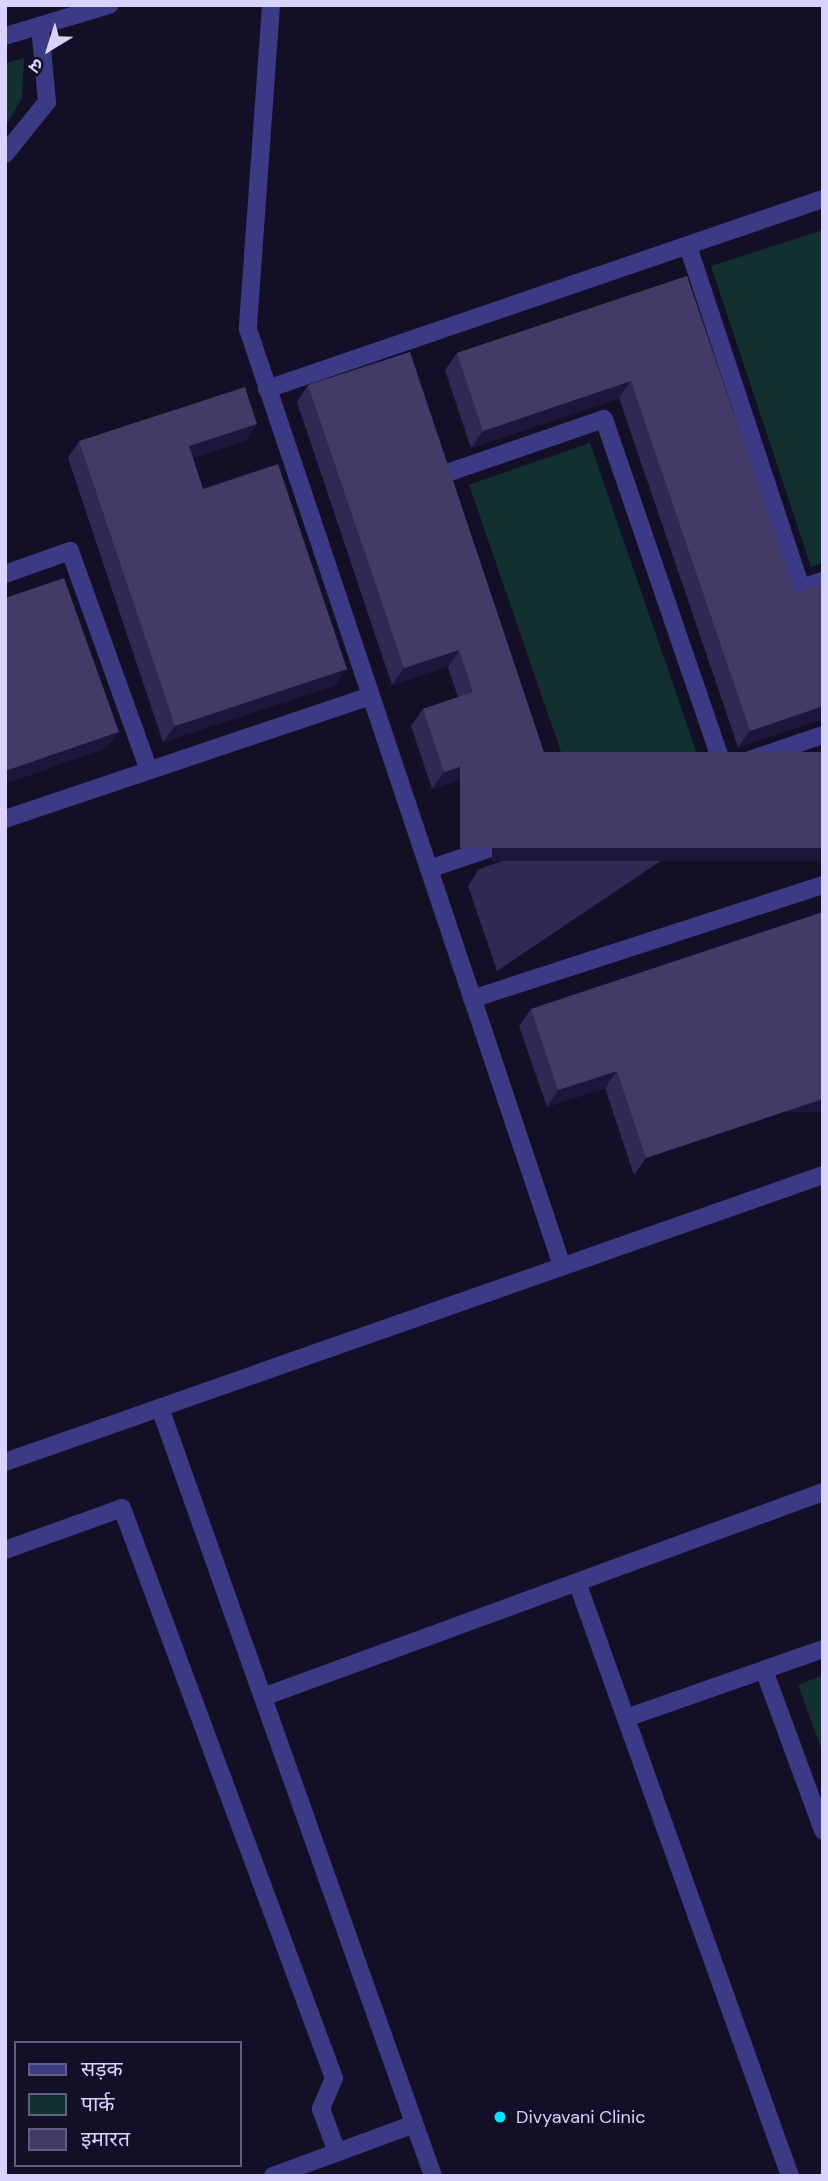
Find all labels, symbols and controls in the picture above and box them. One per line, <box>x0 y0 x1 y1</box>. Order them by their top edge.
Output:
north arrow <box>14 14 84 84</box>
text: उ <box>24 53 48 79</box>
legend <box>14 2041 242 2167</box>
text: सड़क <box>81 2055 123 2083</box>
text: पार्क <box>81 2090 115 2118</box>
place label: Divyavani Clinic <box>516 2106 646 2128</box>
marker: Divyavani Clinic <box>490 2107 510 2127</box>
text: इमारत <box>81 2125 130 2153</box>

